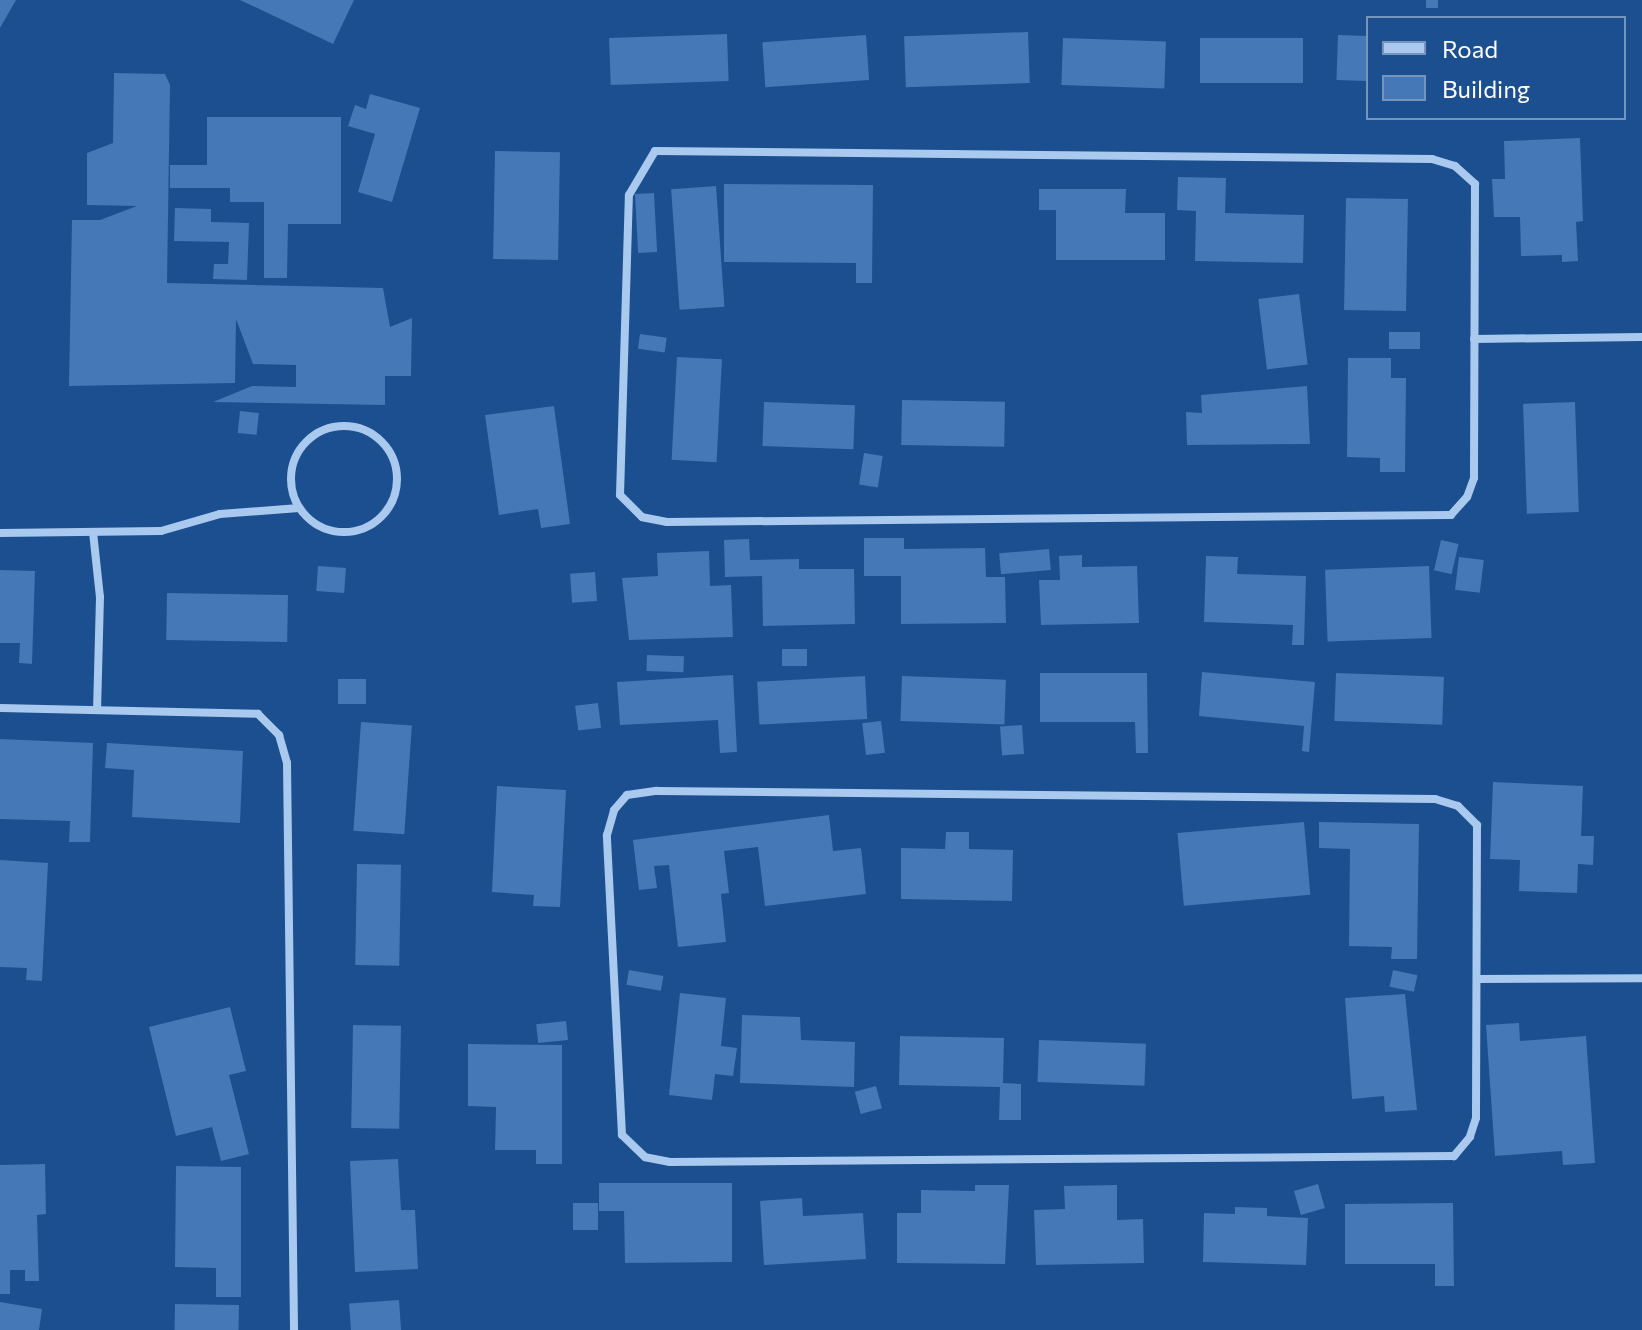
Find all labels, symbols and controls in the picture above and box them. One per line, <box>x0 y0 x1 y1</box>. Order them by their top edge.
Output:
legend <box>1366 16 1626 120</box>
text: Road <box>1442 34 1498 63</box>
text: Building <box>1442 74 1530 103</box>

